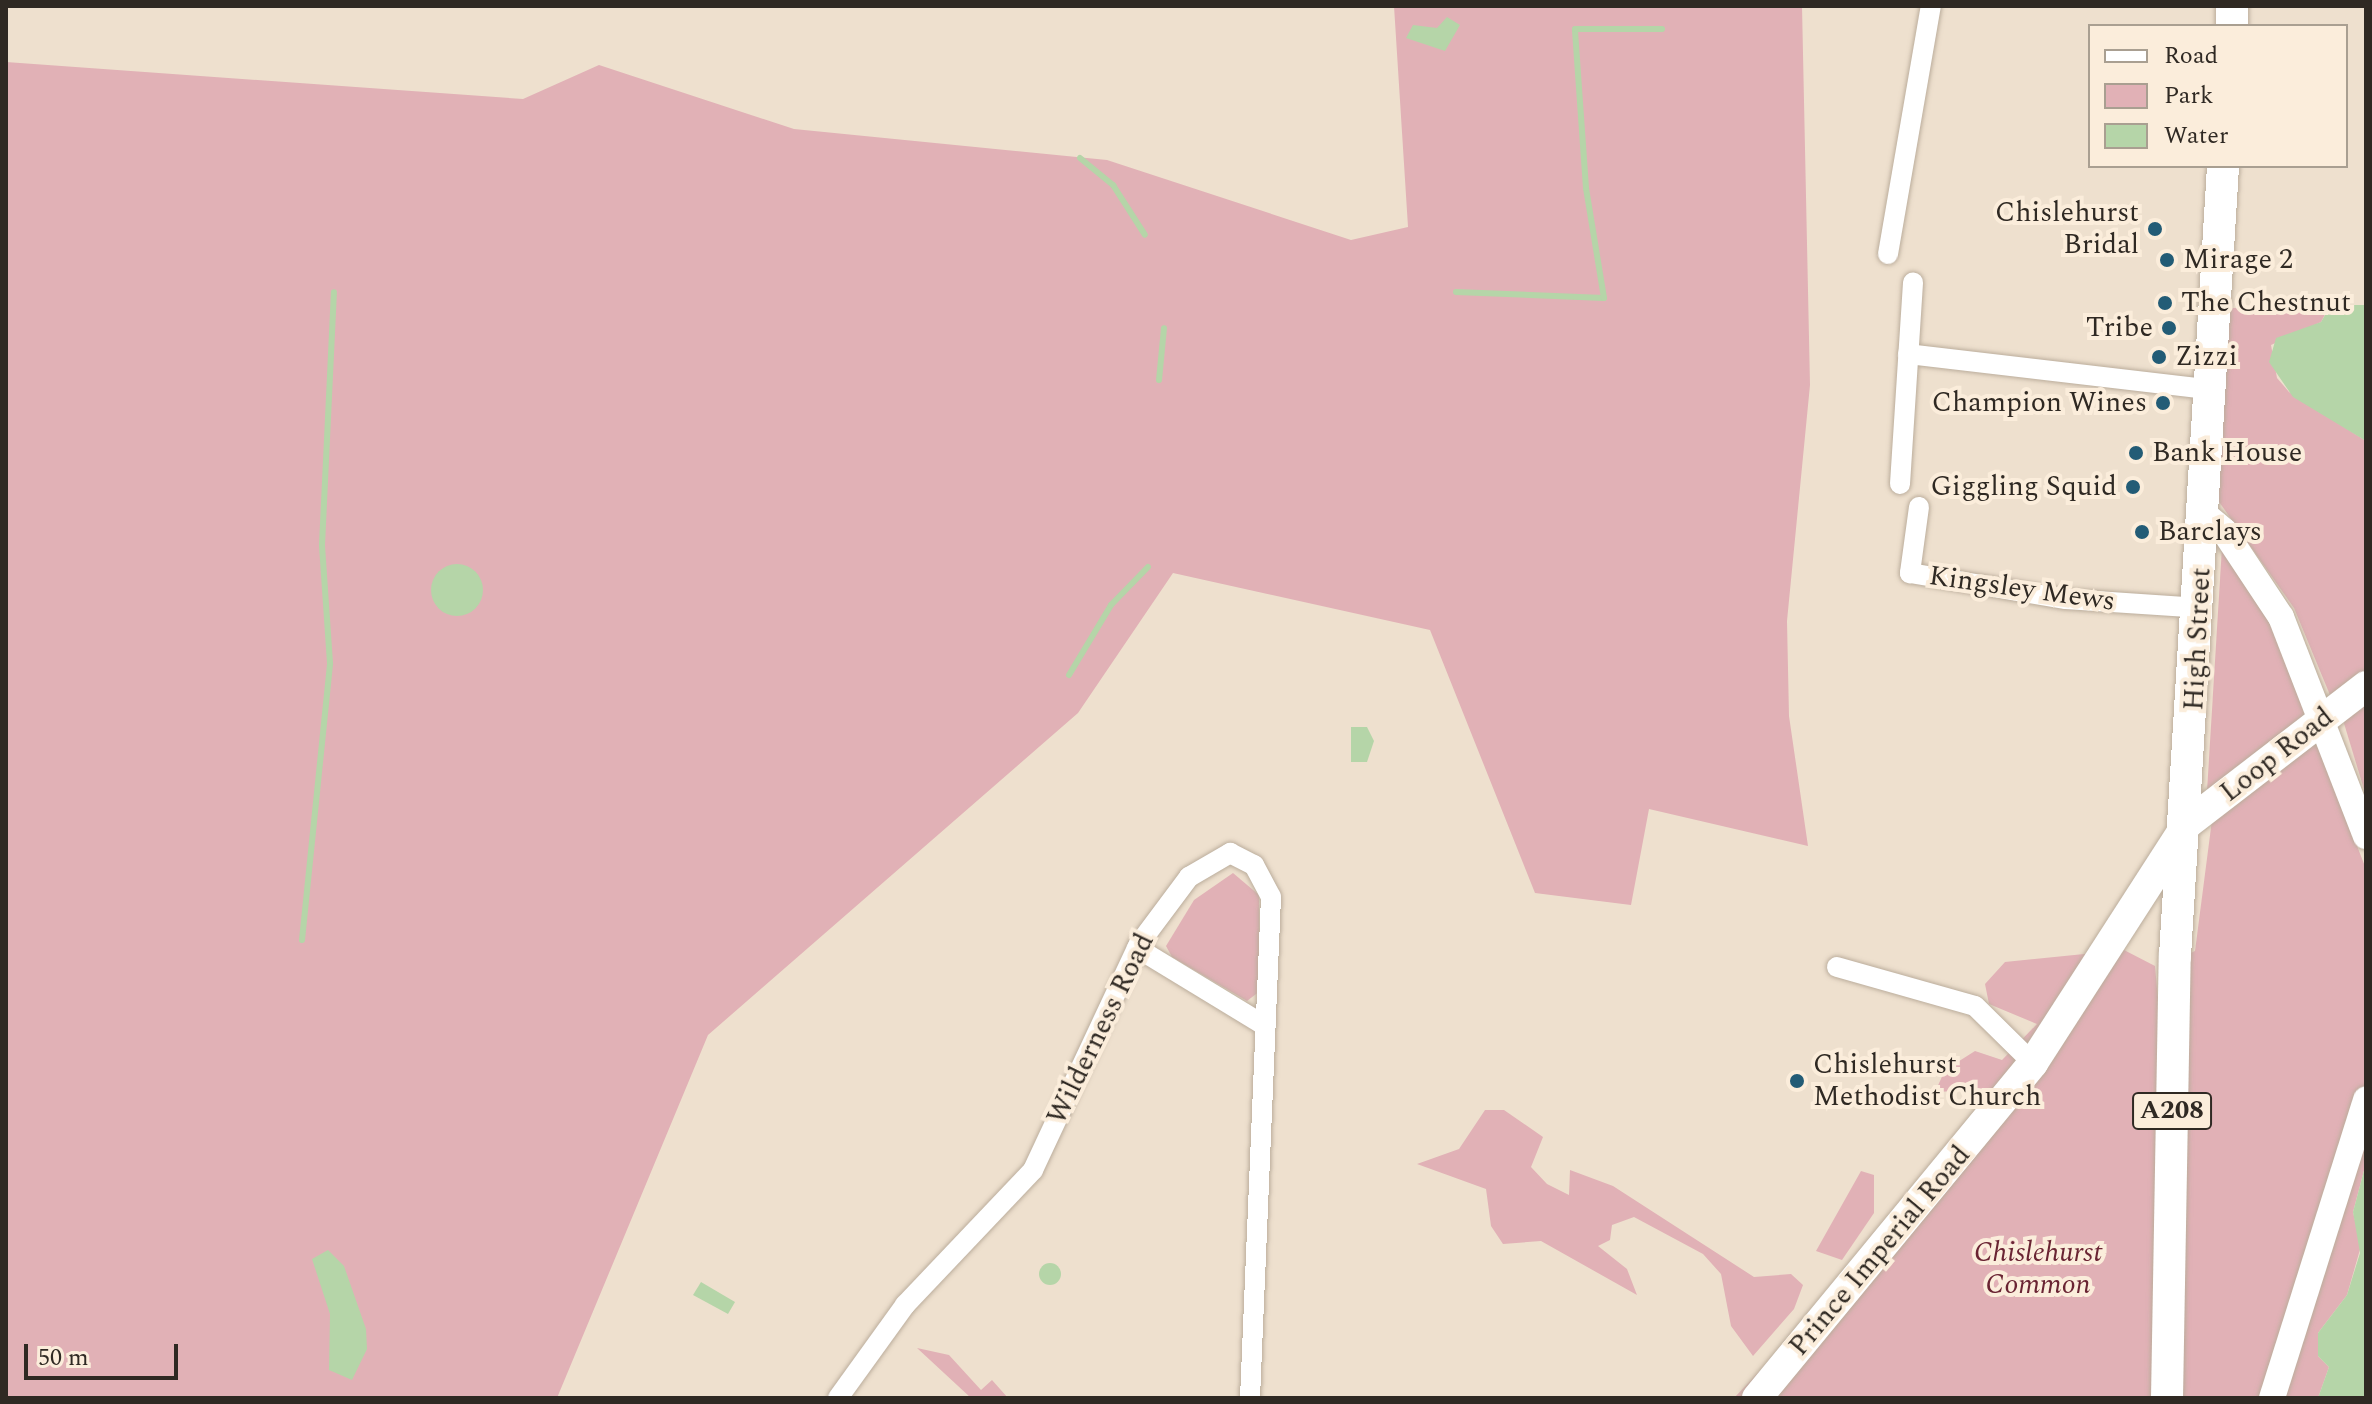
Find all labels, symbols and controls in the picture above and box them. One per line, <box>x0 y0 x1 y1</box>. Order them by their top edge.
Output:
legend <box>2088 24 2348 168</box>
text: Road <box>2164 38 2218 74</box>
text: Park <box>2164 78 2214 114</box>
text: Water <box>2164 118 2228 154</box>
place label: Chislehurst Bridal <box>1995 196 2139 262</box>
marker: Chislehurst Bridal <box>2146 220 2164 238</box>
place label: Mirage 2 <box>2183 243 2293 277</box>
marker: Mirage 2 <box>2158 251 2176 269</box>
place label: The Chestnut <box>2181 286 2351 320</box>
marker: The Chestnut <box>2156 294 2174 312</box>
place label: Tribe <box>2086 311 2153 345</box>
marker: Tribe <box>2160 319 2178 337</box>
place label: Zizzi <box>2175 340 2238 374</box>
marker: Zizzi <box>2150 348 2168 366</box>
place label: Champion Wines <box>1932 386 2147 420</box>
marker: Champion Wines <box>2154 394 2172 412</box>
place label: Bank House <box>2152 436 2302 470</box>
marker: Bank House <box>2127 444 2145 462</box>
place label: Giggling Squid <box>1930 470 2117 504</box>
marker: Giggling Squid <box>2124 478 2142 496</box>
place label: Barclays <box>2158 515 2262 549</box>
marker: Barclays <box>2133 523 2151 541</box>
street label: Kingsley Mews <box>1927 559 2117 619</box>
street label: High Street <box>2177 567 2219 711</box>
street label: Loop Road <box>2214 700 2340 810</box>
street label: Wilderness Road <box>1040 928 1162 1130</box>
place label: Chislehurst Methodist Church <box>1813 1048 2041 1114</box>
marker: Chislehurst Methodist Church <box>1788 1072 1806 1090</box>
road number: A208 <box>2132 1089 2212 1133</box>
street label: Prince Imperial Road <box>1782 1139 1978 1363</box>
park label: Chislehurst Common <box>1974 1236 2102 1302</box>
scale bar <box>28 1328 182 1378</box>
text: 50 m <box>38 1340 89 1376</box>

